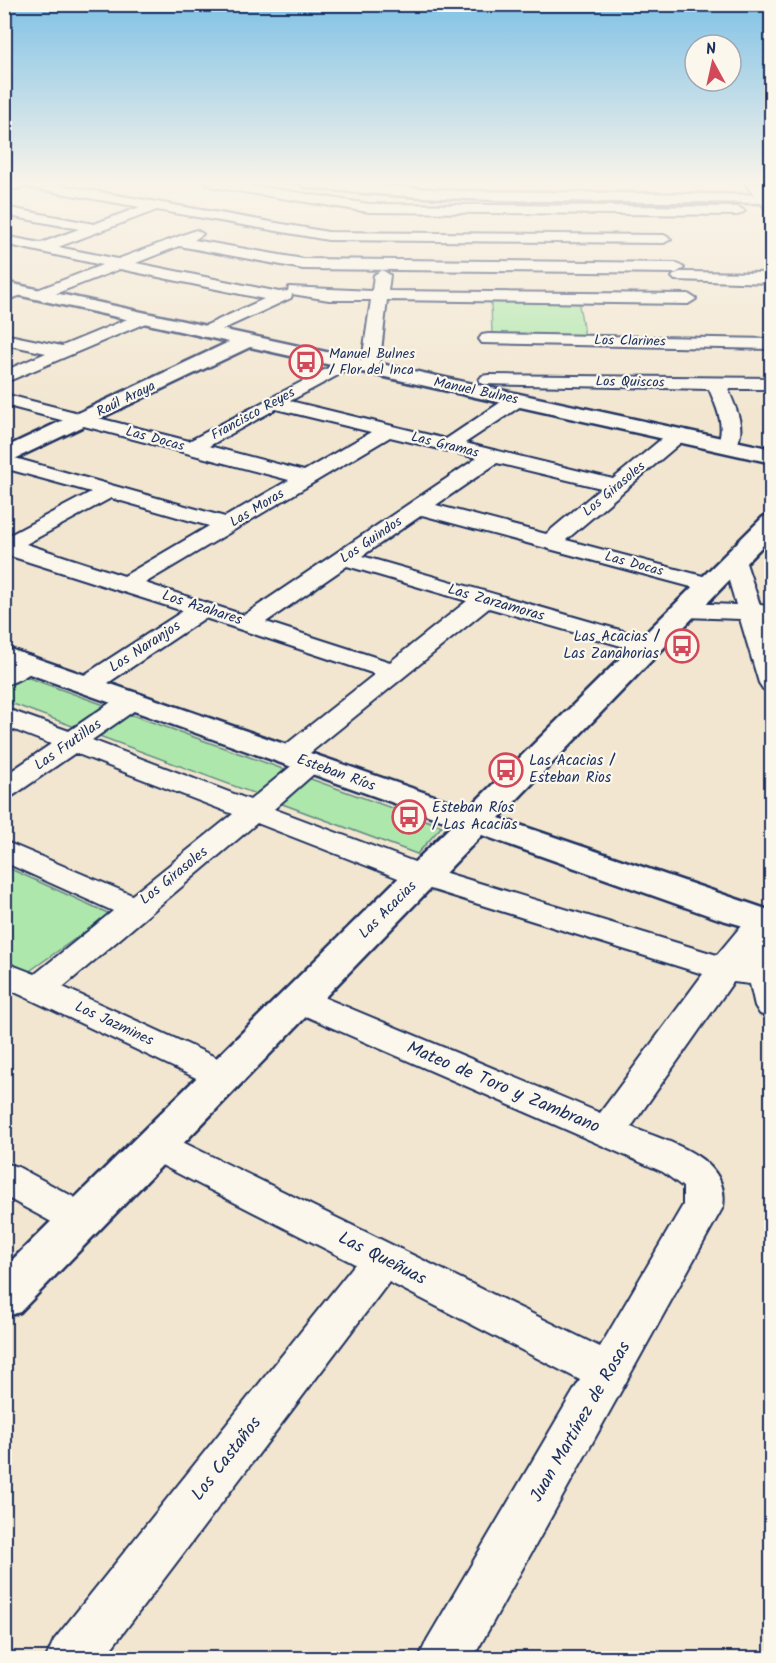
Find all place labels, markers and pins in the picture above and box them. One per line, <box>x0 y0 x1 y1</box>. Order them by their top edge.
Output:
place label: Manuel Bulnes / Flor del Inca <box>329 343 415 381</box>
bus stop icon: Manuel Bulnes / Flor del Inca <box>288 344 324 380</box>
place label: Las Acacias / Las Zanahorias <box>563 625 661 666</box>
bus stop icon: Las Acacias / Las Zanahorias <box>664 628 700 664</box>
place label: Las Acacias / Esteban Rios <box>529 749 616 790</box>
bus stop icon: Las Acacias / Esteban Rios <box>488 752 524 788</box>
place label: Esteban Ríos / Las Acacias <box>432 796 518 837</box>
bus stop icon: Esteban Ríos / Las Acacias <box>391 799 427 835</box>

